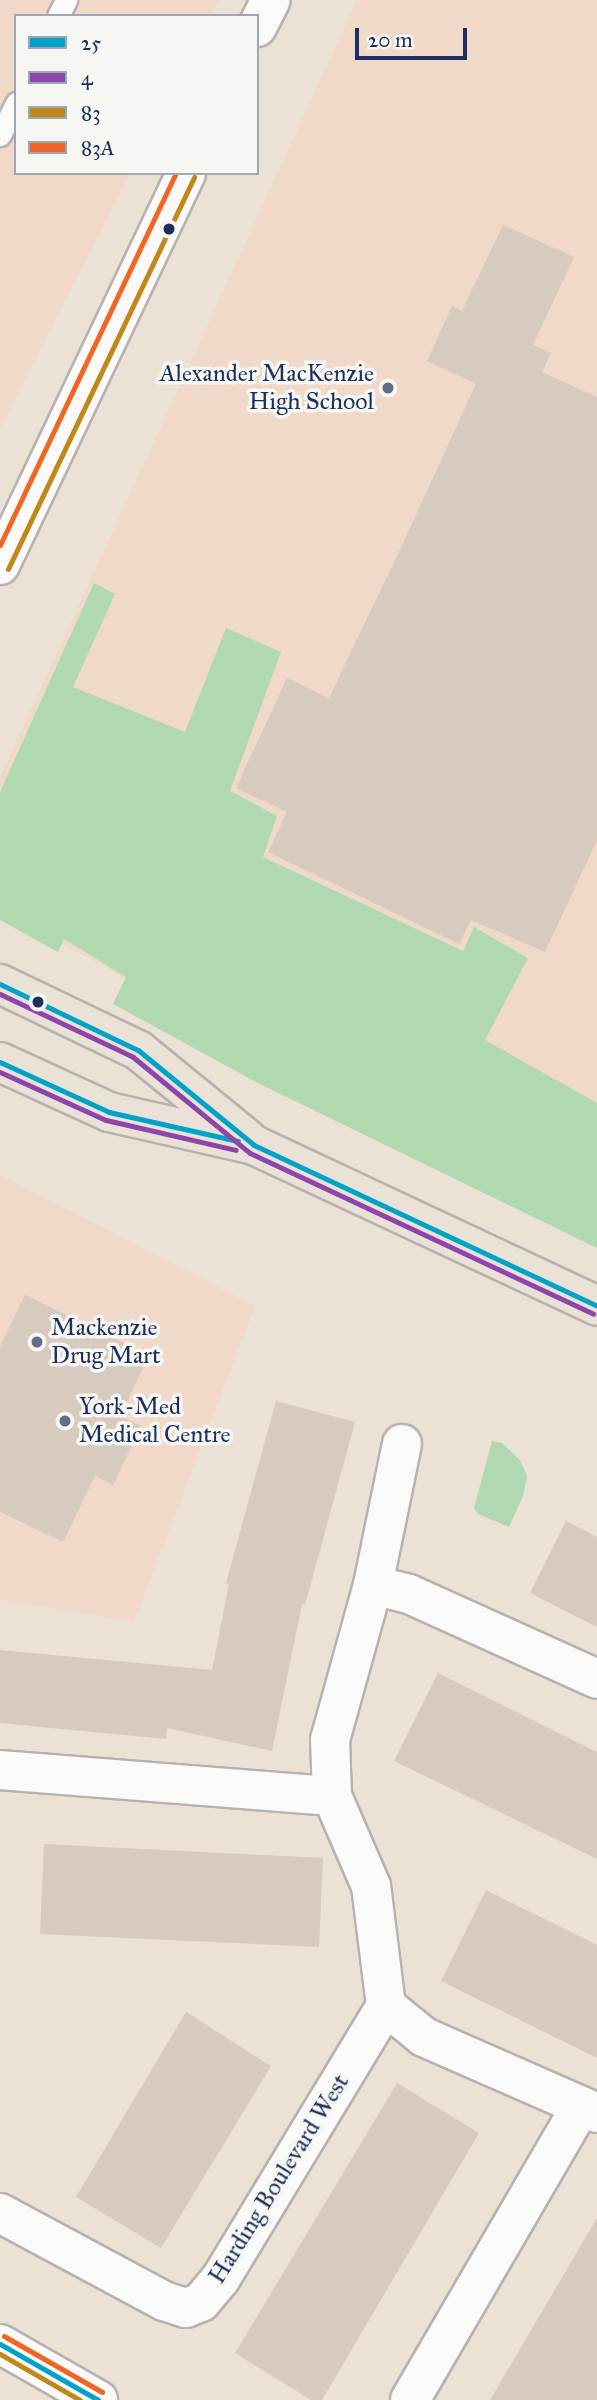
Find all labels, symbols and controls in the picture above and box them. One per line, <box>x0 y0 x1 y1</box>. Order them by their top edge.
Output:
legend <box>14 14 259 175</box>
scale bar <box>359 14 471 58</box>
text: 20 m <box>368 27 413 53</box>
text: 25 <box>81 30 101 56</box>
text: 4 <box>81 65 93 91</box>
text: 83 <box>81 100 101 126</box>
text: 83A <box>81 135 115 161</box>
unlabelled marker <box>162 222 176 236</box>
place label: Alexander MacKenzie High School <box>159 360 374 416</box>
marker: Alexander MacKenzie High School <box>380 380 396 396</box>
unlabelled marker <box>31 995 45 1009</box>
place label: Mackenzie Drug Mart <box>51 1314 161 1370</box>
marker: Mackenzie Drug Mart <box>29 1334 45 1350</box>
place label: York-Med Medical Centre <box>79 1393 231 1449</box>
marker: York-Med Medical Centre <box>57 1413 73 1429</box>
street label: Harding Boulevard West <box>203 2069 355 2289</box>

